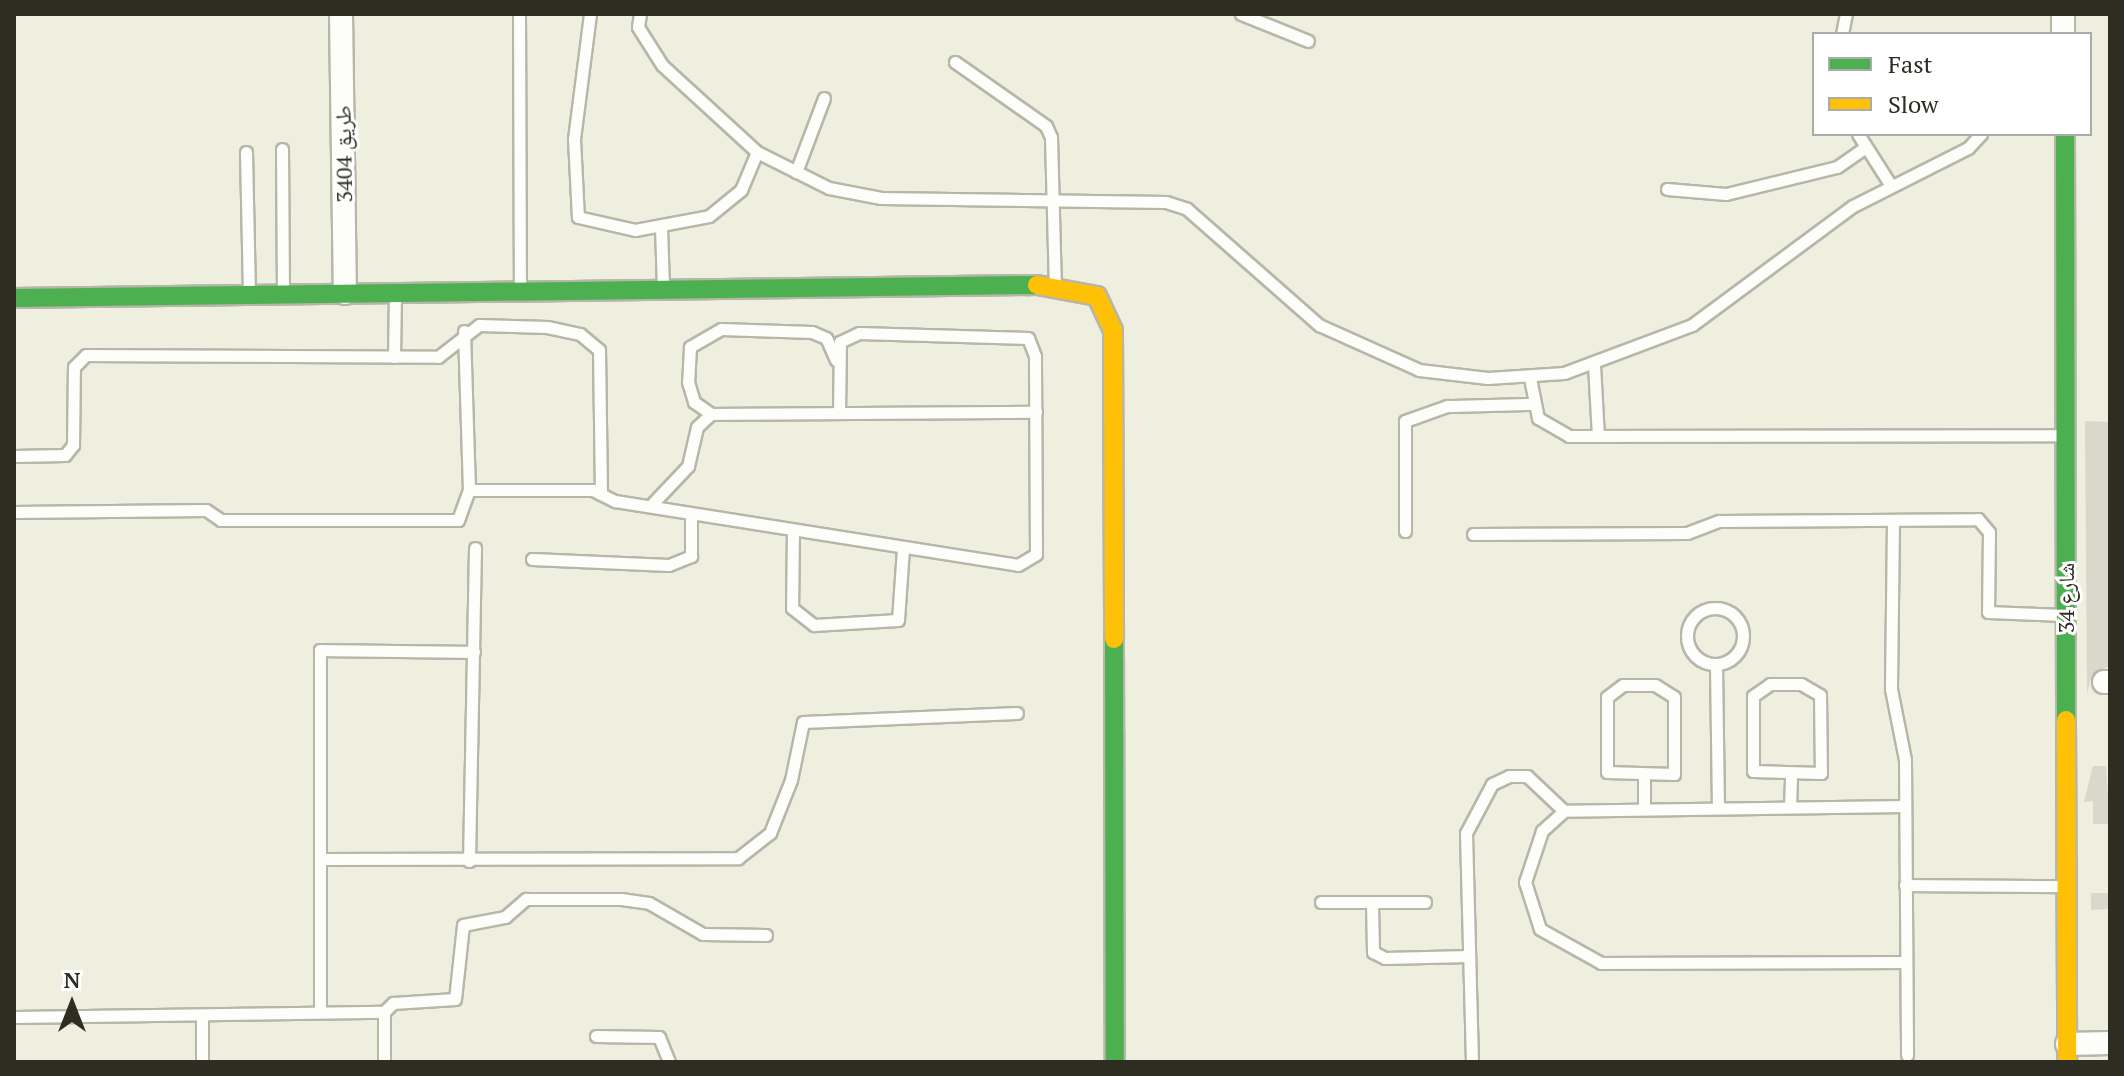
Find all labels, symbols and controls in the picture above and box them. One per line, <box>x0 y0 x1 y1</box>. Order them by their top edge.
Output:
legend <box>1812 32 2092 136</box>
text: Fast <box>1888 48 1932 80</box>
text: Slow <box>1888 88 1939 120</box>
street label: طريق 3404 <box>329 105 357 203</box>
street label: شارع 34 <box>2053 563 2079 633</box>
north arrow <box>32 964 112 1044</box>
text: N <box>64 965 80 994</box>

